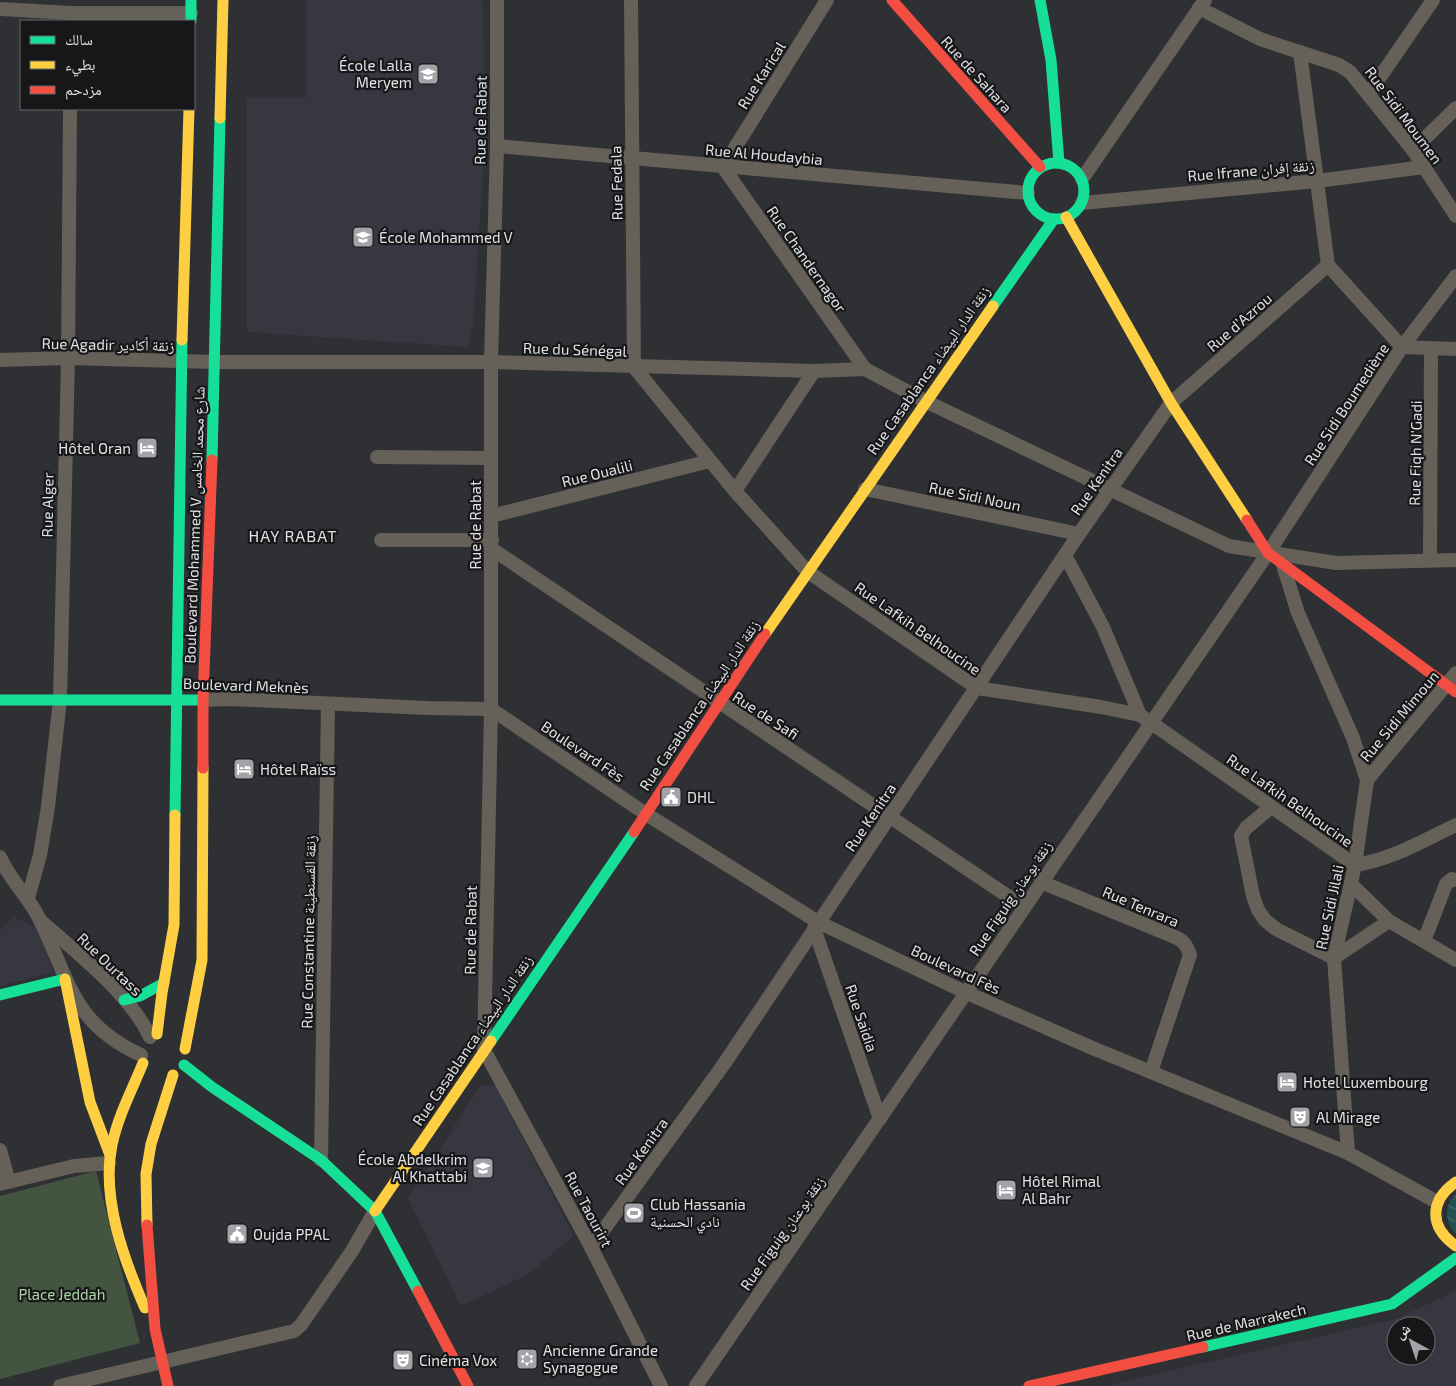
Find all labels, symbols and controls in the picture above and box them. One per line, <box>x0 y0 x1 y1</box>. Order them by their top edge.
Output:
legend <box>20 20 195 110</box>
text: سالك <box>65 30 93 48</box>
street label: Rue de Sahara <box>938 32 1016 116</box>
street label: Rue Karical <box>733 38 789 112</box>
text: بطيء <box>65 55 95 77</box>
place label: École Lalla Meryem <box>339 56 412 91</box>
school or university icon: École Lalla Meryem <box>416 62 440 86</box>
street label: Rue Sidi Moumen <box>1362 63 1446 167</box>
street label: Rue de Rabat <box>470 75 490 165</box>
text: مزدحم <box>65 80 102 100</box>
street label: Rue Al Houdaybia <box>704 140 824 168</box>
street label: Rue Fedala <box>606 146 626 220</box>
street label: Rue Ifrane زنقة إفران <box>1187 155 1316 187</box>
street label: Rue Chandernagor <box>764 202 850 316</box>
school or university icon: École Mohammed V <box>351 225 375 249</box>
place label: École Mohammed V <box>379 228 513 246</box>
street label: Rue Casablanca زنقة الدار البيضاء <box>863 282 994 458</box>
street label: Rue d’Azrou <box>1203 289 1275 355</box>
street label: Rue Agadir زنقة أكادير <box>41 334 175 355</box>
street label: Rue du Sénégal <box>523 338 628 360</box>
street label: Rue Sidi Boumediène <box>1300 340 1392 468</box>
street label: Boulevard Mohammed V شارع محمد الخامس <box>180 386 210 664</box>
street label: Rue Fiqh N'Gadi <box>1405 400 1425 506</box>
hotel icon: Hôtel Oran <box>135 436 159 460</box>
place label: Hôtel Oran <box>58 439 131 457</box>
street label: Rue Kenitra <box>1066 444 1126 518</box>
street label: Rue Oualili <box>560 456 634 490</box>
street label: Rue Alger <box>37 472 57 538</box>
street label: Rue Sidi Noun <box>927 477 1023 515</box>
street label: Rue de Rabat <box>466 480 484 570</box>
district label: HAY RABAT <box>248 526 338 545</box>
street label: Rue Lafkih Belhoucine <box>852 578 984 678</box>
street label: Rue Casablanca زنقة الدار البيضاء <box>635 616 764 794</box>
street label: Rue Sidi Mimoun <box>1356 667 1442 765</box>
street label: Boulevard Meknès <box>183 674 309 696</box>
street label: Rue de Safi <box>730 687 802 743</box>
street label: Boulevard Fès <box>538 717 628 785</box>
street label: Rue Lafkih Belhoucine <box>1224 750 1356 850</box>
hotel icon: Hôtel Raïss <box>232 757 256 781</box>
place label: Hôtel Raïss <box>260 760 336 778</box>
street label: Rue Kenitra <box>841 779 899 855</box>
public building icon: DHL <box>659 785 683 809</box>
place label: DHL <box>687 788 715 806</box>
street label: Rue Constantine زنقة القسنطينة <box>297 835 320 1029</box>
street label: Rue Figuig زنقة بوعنان <box>965 837 1057 960</box>
street label: Rue Sidi Jilali <box>1311 863 1347 951</box>
street label: Rue Tenrara <box>1100 882 1182 930</box>
street label: Rue de Rabat <box>460 885 480 975</box>
street label: Rue Ourtass <box>74 929 146 999</box>
street label: Boulevard Fès <box>909 940 1003 998</box>
street label: Rue Casablanca زنقة الدار البيضاء <box>408 951 537 1129</box>
street label: Rue Saidia <box>842 982 882 1054</box>
hotel icon: Hotel Luxembourg <box>1275 1070 1299 1094</box>
place label: Hotel Luxembourg <box>1303 1073 1429 1091</box>
theatre icon: Al Mirage <box>1288 1105 1312 1129</box>
place label: Al Mirage <box>1316 1108 1380 1126</box>
street label: Rue Kenitra <box>611 1114 671 1188</box>
place label: École Abdelkrim Al Khattabi <box>358 1150 467 1185</box>
school or university icon: École Abdelkrim Al Khattabi <box>471 1156 495 1180</box>
street label: Rue Taourirt <box>562 1168 617 1250</box>
street label: Rue Figuig زنقة بوعنان <box>736 1172 830 1295</box>
place label: Hôtel Rimal Al Bahr <box>1022 1172 1101 1207</box>
hotel icon: Hôtel Rimal Al Bahr <box>994 1178 1018 1202</box>
place label: Club Hassania نادي الحسنية <box>650 1195 746 1234</box>
sports icon: Club Hassania نادي الحسنية <box>622 1201 646 1225</box>
public building icon: Oujda PPAL <box>225 1222 249 1246</box>
place label: Oujda PPAL <box>253 1225 330 1244</box>
park label: Place Jeddah <box>18 1285 106 1303</box>
street label: Rue de Marrakech <box>1184 1299 1308 1345</box>
north arrow <box>1386 1316 1436 1366</box>
text: ش <box>1391 1319 1414 1343</box>
place label: Ancienne Grande Synagogue <box>543 1341 658 1376</box>
synagogue icon: Ancienne Grande Synagogue <box>515 1347 539 1371</box>
theatre icon: Cinéma Vox <box>391 1348 415 1372</box>
place label: Cinéma Vox <box>419 1351 497 1369</box>

